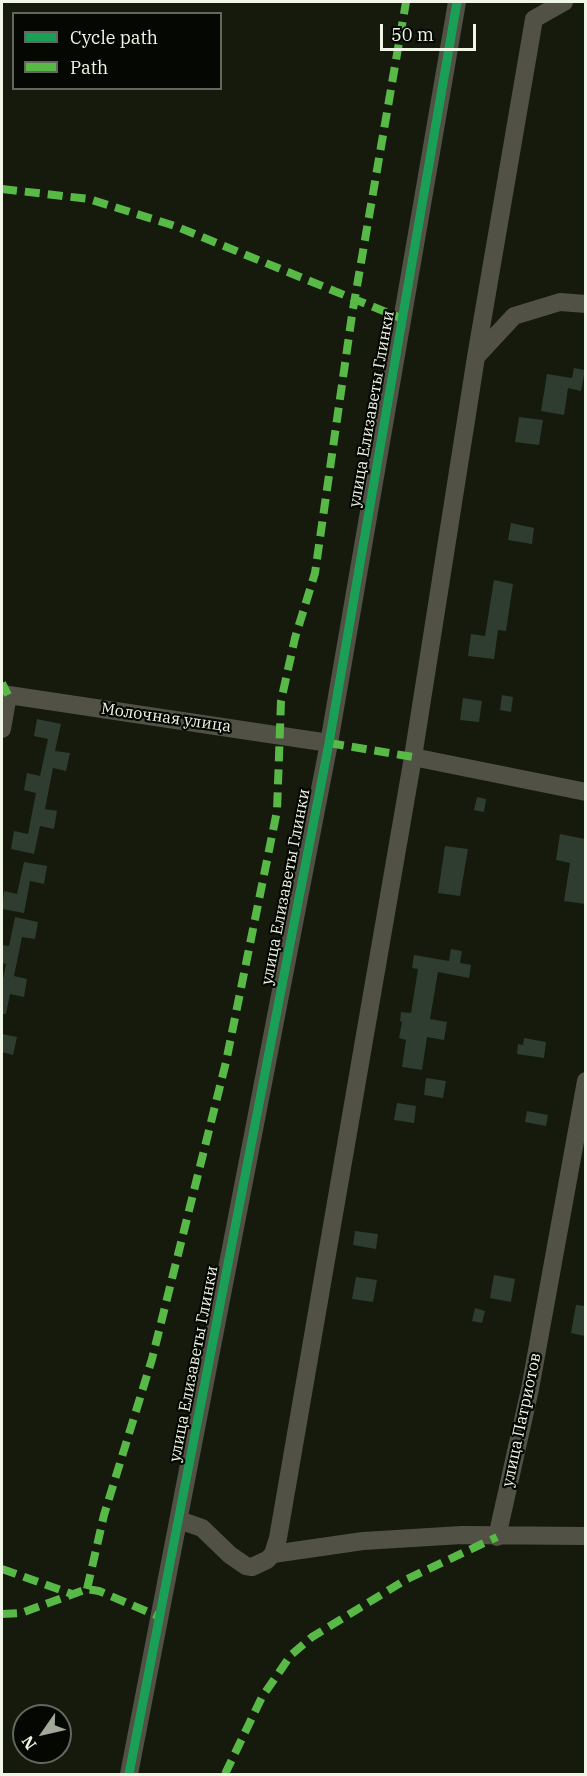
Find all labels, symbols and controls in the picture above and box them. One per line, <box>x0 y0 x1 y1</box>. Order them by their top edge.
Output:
legend <box>12 12 222 90</box>
scale bar <box>383 12 479 50</box>
text: 50 m <box>391 23 434 46</box>
text: Cycle path <box>70 26 158 49</box>
text: Path <box>70 56 108 79</box>
street label: улица Елизаветы Глинки <box>345 309 399 509</box>
street label: Молочная улица <box>100 699 232 737</box>
street label: улица Елизаветы Глинки <box>258 787 314 987</box>
street label: улица Елизаветы Глинки <box>166 1264 222 1464</box>
street label: улица Патриотов <box>498 1351 546 1489</box>
north arrow <box>12 1704 72 1764</box>
text: N <box>17 1732 41 1754</box>

